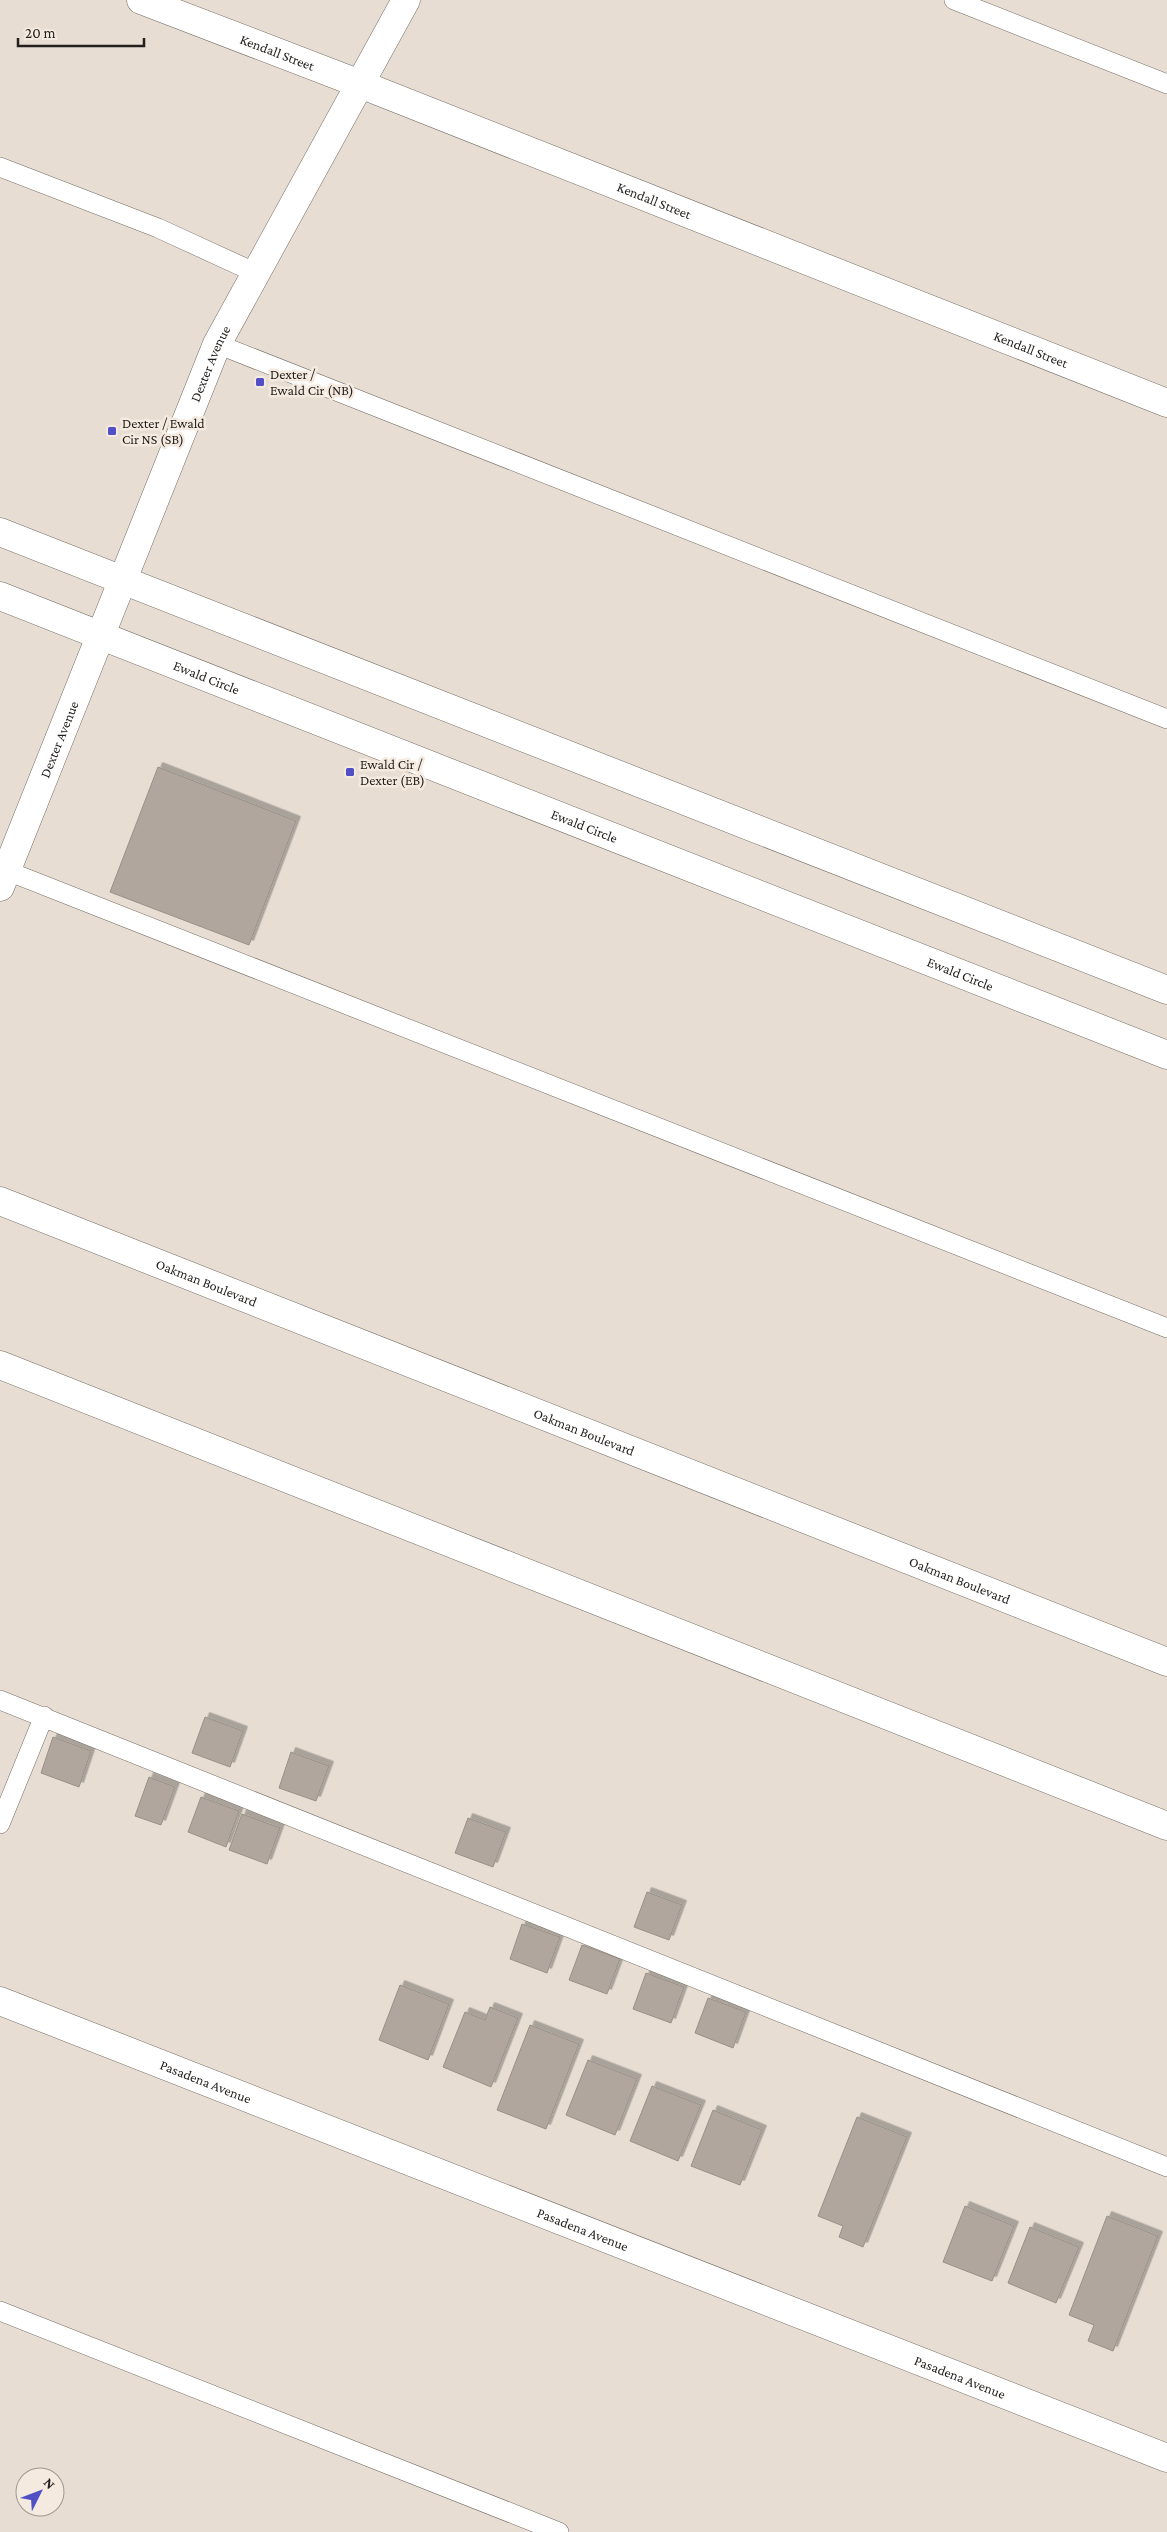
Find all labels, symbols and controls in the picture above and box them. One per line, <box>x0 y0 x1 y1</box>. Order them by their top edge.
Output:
scale bar <box>18 15 144 47</box>
text: 20 m <box>25 25 56 41</box>
street label: Kendall Street <box>238 31 317 74</box>
street label: Kendall Street <box>615 179 694 222</box>
street label: Dexter Avenue <box>187 323 234 404</box>
street label: Kendall Street <box>992 327 1071 371</box>
place label: Dexter / Ewald Cir (NB) <box>270 366 354 399</box>
marker: Dexter / Ewald Cir (NB) <box>254 376 266 388</box>
place label: Dexter / Ewald Cir NS (SB) <box>122 415 205 448</box>
marker: Dexter / Ewald Cir NS (SB) <box>106 425 118 437</box>
street label: Ewald Circle <box>171 657 242 697</box>
street label: Dexter Avenue <box>36 699 82 780</box>
place label: Ewald Cir / Dexter (EB) <box>360 756 425 789</box>
marker: Ewald Cir / Dexter (EB) <box>344 766 356 778</box>
street label: Ewald Circle <box>549 806 620 846</box>
street label: Ewald Circle <box>925 953 996 994</box>
street label: Oakman Boulevard <box>154 1255 260 1310</box>
street label: Oakman Boulevard <box>531 1405 637 1459</box>
street label: Oakman Boulevard <box>907 1553 1013 1608</box>
street label: Pasadena Avenue <box>158 2056 254 2107</box>
street label: Pasadena Avenue <box>535 2204 631 2254</box>
street label: Pasadena Avenue <box>912 2352 1008 2402</box>
north arrow <box>15 2467 65 2517</box>
text: N <box>41 2474 59 2493</box>

